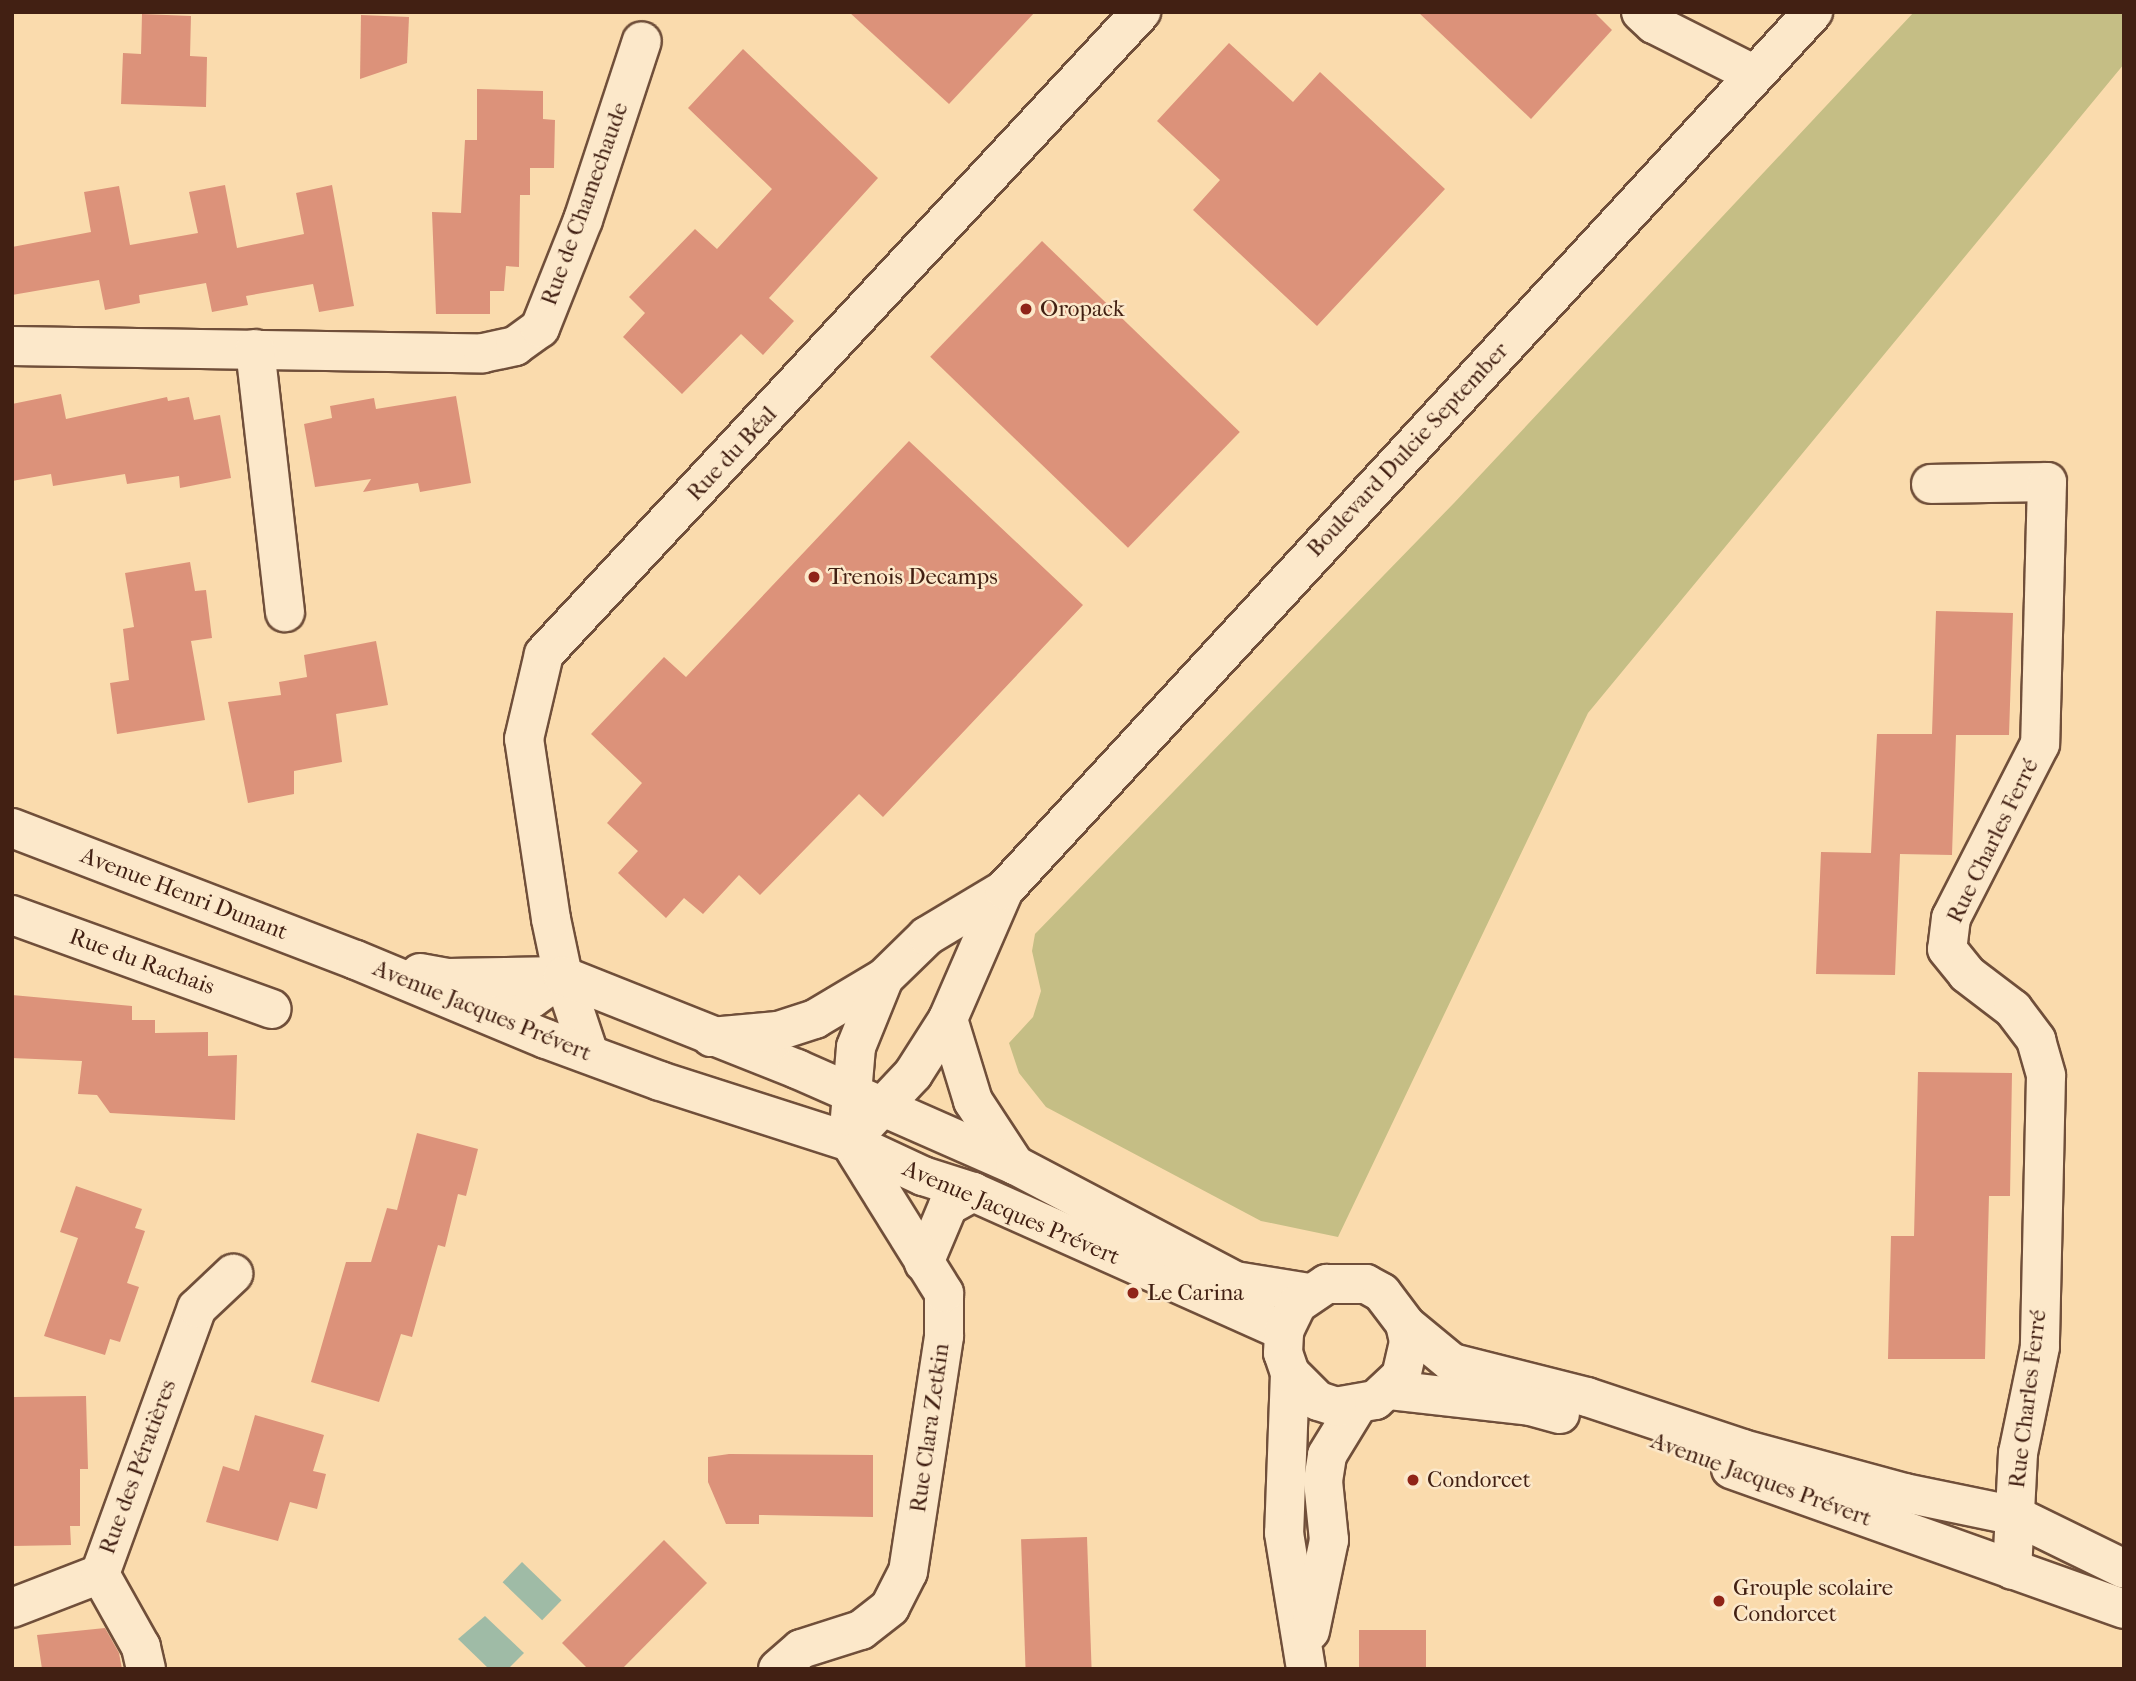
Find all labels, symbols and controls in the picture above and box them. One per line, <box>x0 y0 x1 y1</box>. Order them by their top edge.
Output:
street label: Rue de Chamechaude <box>535 99 635 309</box>
place label: Oropack <box>1040 295 1125 323</box>
marker: Oropack <box>1018 301 1034 317</box>
street label: Boulevard Dulcie September <box>1301 337 1515 563</box>
street label: Rue du Béal <box>681 401 783 507</box>
place label: Trenois Decamps <box>828 563 998 591</box>
marker: Trenois Decamps <box>806 569 822 585</box>
street label: Rue Charles Ferré <box>1941 754 2045 928</box>
street label: Avenue Henri Dunant <box>77 842 291 946</box>
street label: Rue du Rachais <box>66 923 218 1001</box>
street label: Avenue Jacques Prévert <box>369 955 595 1067</box>
street label: Avenue Jacques Prévert <box>898 1155 1124 1271</box>
place label: Le Carina <box>1147 1279 1244 1307</box>
marker: Le Carina <box>1125 1285 1141 1301</box>
street label: Rue Charles Ferré <box>2003 1308 2053 1490</box>
street label: Rue Clara Zetkin <box>904 1342 956 1514</box>
street label: Rue des Pératières <box>94 1376 182 1558</box>
street label: Avenue Jacques Prévert <box>1647 1427 1875 1533</box>
place label: Condorcet <box>1427 1466 1531 1494</box>
marker: Condorcet <box>1405 1472 1421 1488</box>
place label: Grouple scolaire Condorcet <box>1733 1574 1893 1628</box>
marker: Grouple scolaire Condorcet <box>1711 1593 1727 1609</box>

